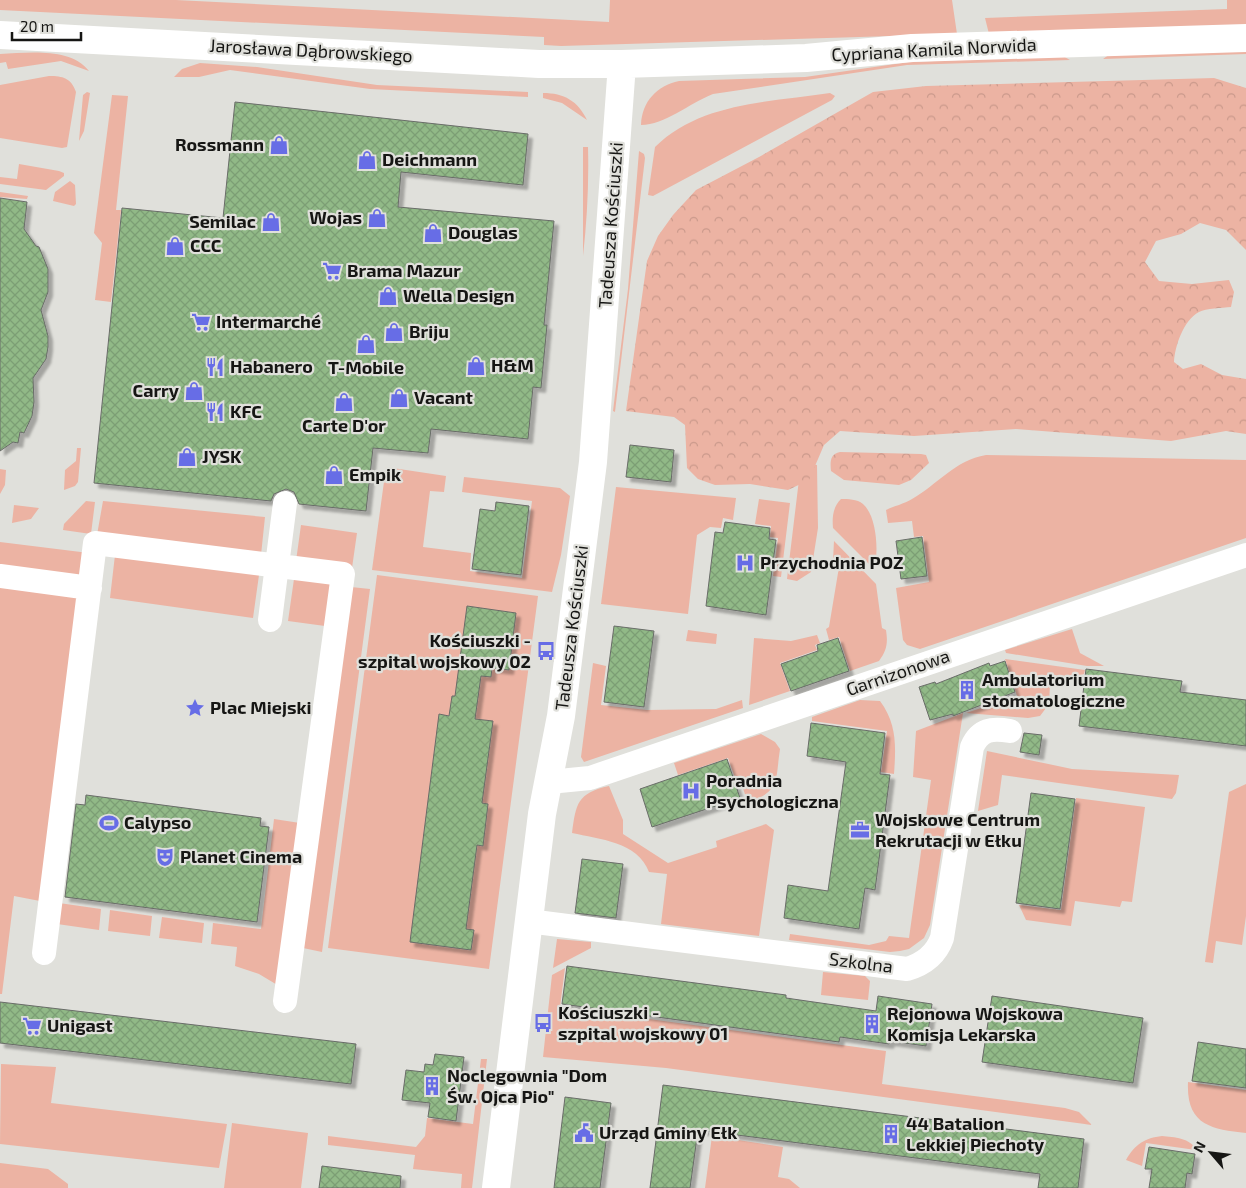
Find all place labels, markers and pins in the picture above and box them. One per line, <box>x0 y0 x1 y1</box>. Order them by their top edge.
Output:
place label: Rossmann <box>175 133 264 155</box>
shop icon: Rossmann <box>268 134 290 156</box>
place label: Deichmann <box>382 148 477 170</box>
shop icon: Deichmann <box>356 149 378 171</box>
place label: Wojas <box>309 206 362 228</box>
shop icon: Wojas <box>366 207 388 229</box>
place label: Semilac <box>189 210 256 232</box>
shop icon: Semilac <box>260 211 282 233</box>
place label: Douglas <box>448 221 518 243</box>
shop icon: Douglas <box>422 222 444 244</box>
place label: CCC <box>190 234 222 256</box>
shop icon: CCC <box>164 235 186 257</box>
place label: Brama Mazur <box>347 259 461 281</box>
supermarket icon: Brama Mazur <box>321 260 343 282</box>
place label: Wella Design <box>403 284 515 306</box>
shop icon: Wella Design <box>377 285 399 307</box>
place label: Intermarché <box>216 310 321 332</box>
supermarket icon: Intermarché <box>190 311 212 333</box>
place label: Briju <box>409 320 449 342</box>
shop icon: Briju <box>383 321 405 343</box>
shop icon: T-Mobile <box>355 333 377 355</box>
place label: H&M <box>491 354 534 376</box>
place label: Habanero <box>230 355 313 377</box>
shop icon: H&M <box>465 355 487 377</box>
restaurant icon: Habanero <box>204 356 226 378</box>
place label: T-Mobile <box>328 356 404 378</box>
place label: Carry <box>133 379 180 401</box>
shop icon: Carry <box>183 380 205 402</box>
place label: Vacant <box>414 386 474 408</box>
shop icon: Vacant <box>388 387 410 409</box>
shop icon: Carte D'or <box>333 391 355 413</box>
place label: KFC <box>230 400 262 422</box>
restaurant icon: KFC <box>204 401 226 423</box>
place label: Carte D'or <box>302 414 386 436</box>
place label: JYSK <box>202 445 242 467</box>
shop icon: JYSK <box>176 446 198 468</box>
place label: Empik <box>349 463 401 485</box>
shop icon: Empik <box>323 464 345 486</box>
place label: Przychodnia POZ <box>760 551 904 573</box>
hospital icon: Przychodnia POZ <box>734 552 756 574</box>
place label: Kościuszki - szpital wojskowy 02 <box>358 629 531 672</box>
bus stop icon: Kościuszki - szpital wojskowy 02 <box>535 640 557 662</box>
place label: Ambulatorium stomatologiczne <box>982 668 1125 711</box>
building icon: Ambulatorium stomatologiczne <box>956 679 978 701</box>
place label: Plac Miejski <box>210 696 312 718</box>
place icon: Plac Miejski <box>184 697 206 719</box>
place label: Poradnia Psychologiczna <box>706 769 839 812</box>
hospital icon: Poradnia Psychologiczna <box>680 780 702 802</box>
place label: Wojskowe Centrum Rekrutacji w Ełku <box>875 808 1040 851</box>
place label: Calypso <box>124 811 191 833</box>
sports icon: Calypso <box>98 812 120 834</box>
office icon: Wojskowe Centrum Rekrutacji w Ełku <box>849 819 871 841</box>
place label: Planet Cinema <box>180 845 302 867</box>
theatre icon: Planet Cinema <box>154 846 176 868</box>
place label: Kościuszki - szpital wojskowy 01 <box>558 1001 728 1044</box>
place label: Rejonowa Wojskowa Komisja Lekarska <box>887 1002 1063 1045</box>
bus stop icon: Kościuszki - szpital wojskowy 01 <box>532 1012 554 1034</box>
building icon: Rejonowa Wojskowa Komisja Lekarska <box>861 1013 883 1035</box>
place label: Unigast <box>47 1014 113 1036</box>
supermarket icon: Unigast <box>21 1015 43 1037</box>
place label: Noclegownia "Dom Św. Ojca Pio" <box>447 1064 607 1107</box>
building icon: Noclegownia "Dom Św. Ojca Pio" <box>421 1075 443 1097</box>
place label: 44 Batalion Lekkiej Piechoty <box>906 1112 1045 1155</box>
place label: Urząd Gminy Ełk <box>599 1121 737 1143</box>
public building icon: Urząd Gminy Ełk <box>573 1122 595 1144</box>
building icon: 44 Batalion Lekkiej Piechoty <box>880 1123 902 1145</box>

